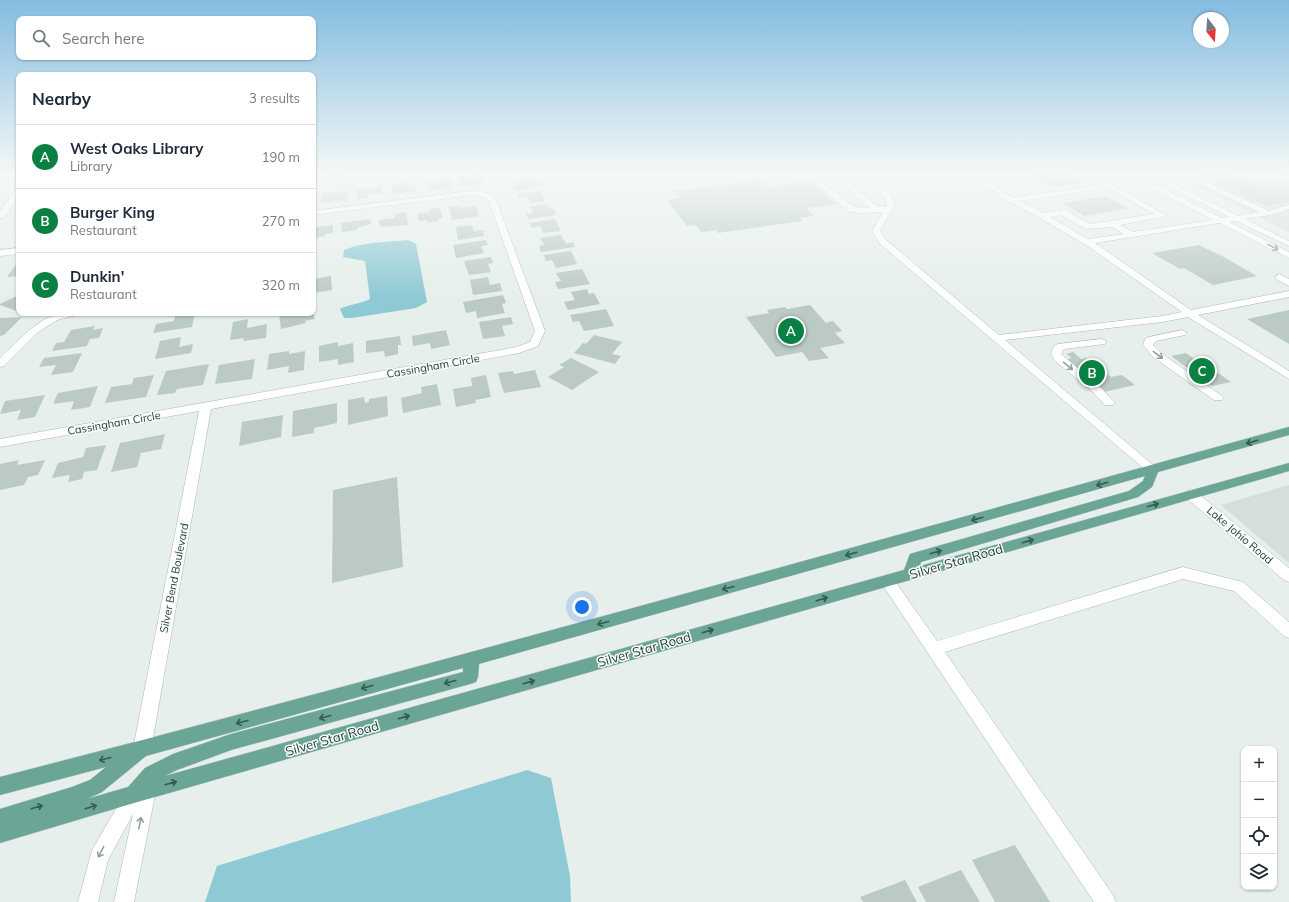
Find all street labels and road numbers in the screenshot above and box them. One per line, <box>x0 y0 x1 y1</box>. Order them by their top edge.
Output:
street label: Cassingham Circle <box>385 351 481 381</box>
street label: Cassingham Circle <box>66 408 162 438</box>
street label: Lake Johio Road <box>1204 503 1276 567</box>
street label: Silver Bend Boulevard <box>156 522 192 634</box>
street label: Silver Star Road <box>907 540 1005 582</box>
street label: Silver Star Road <box>595 628 693 670</box>
street label: Silver Star Road <box>283 717 381 759</box>

